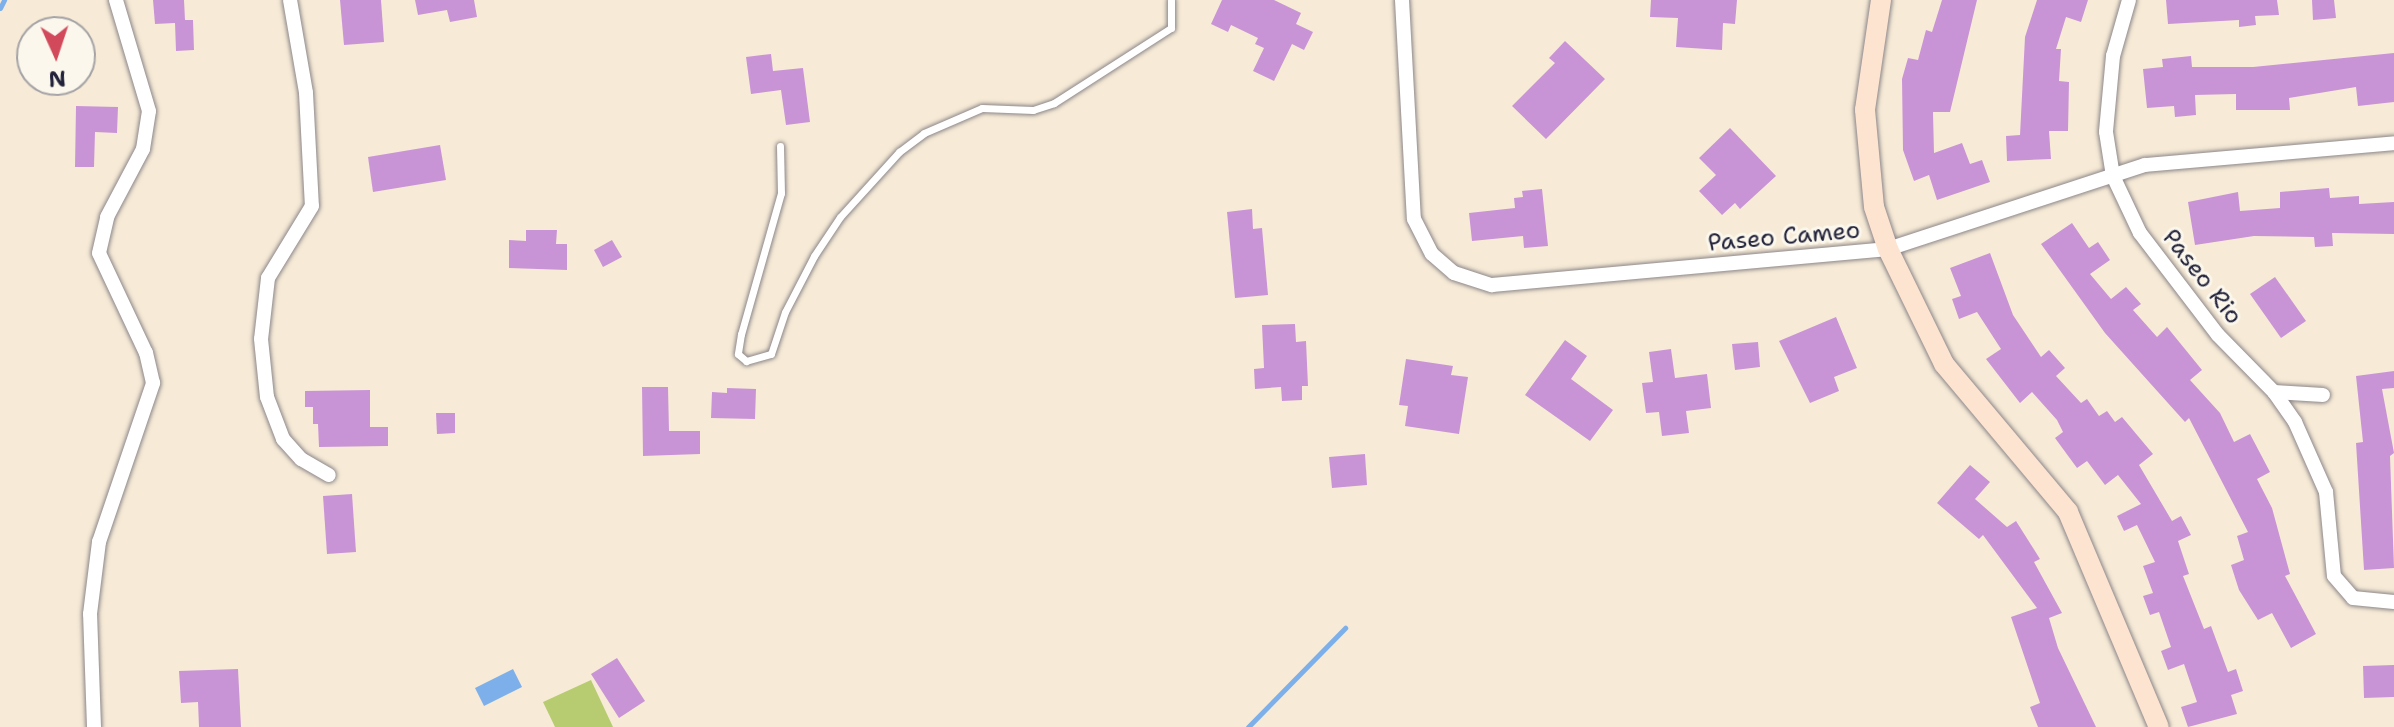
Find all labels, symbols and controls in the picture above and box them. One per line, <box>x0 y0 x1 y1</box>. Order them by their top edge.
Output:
north arrow <box>16 16 96 96</box>
text: N <box>48 64 67 93</box>
street label: Paseo Cameo <box>1707 216 1861 258</box>
street label: Paseo Rio <box>2156 224 2248 330</box>

